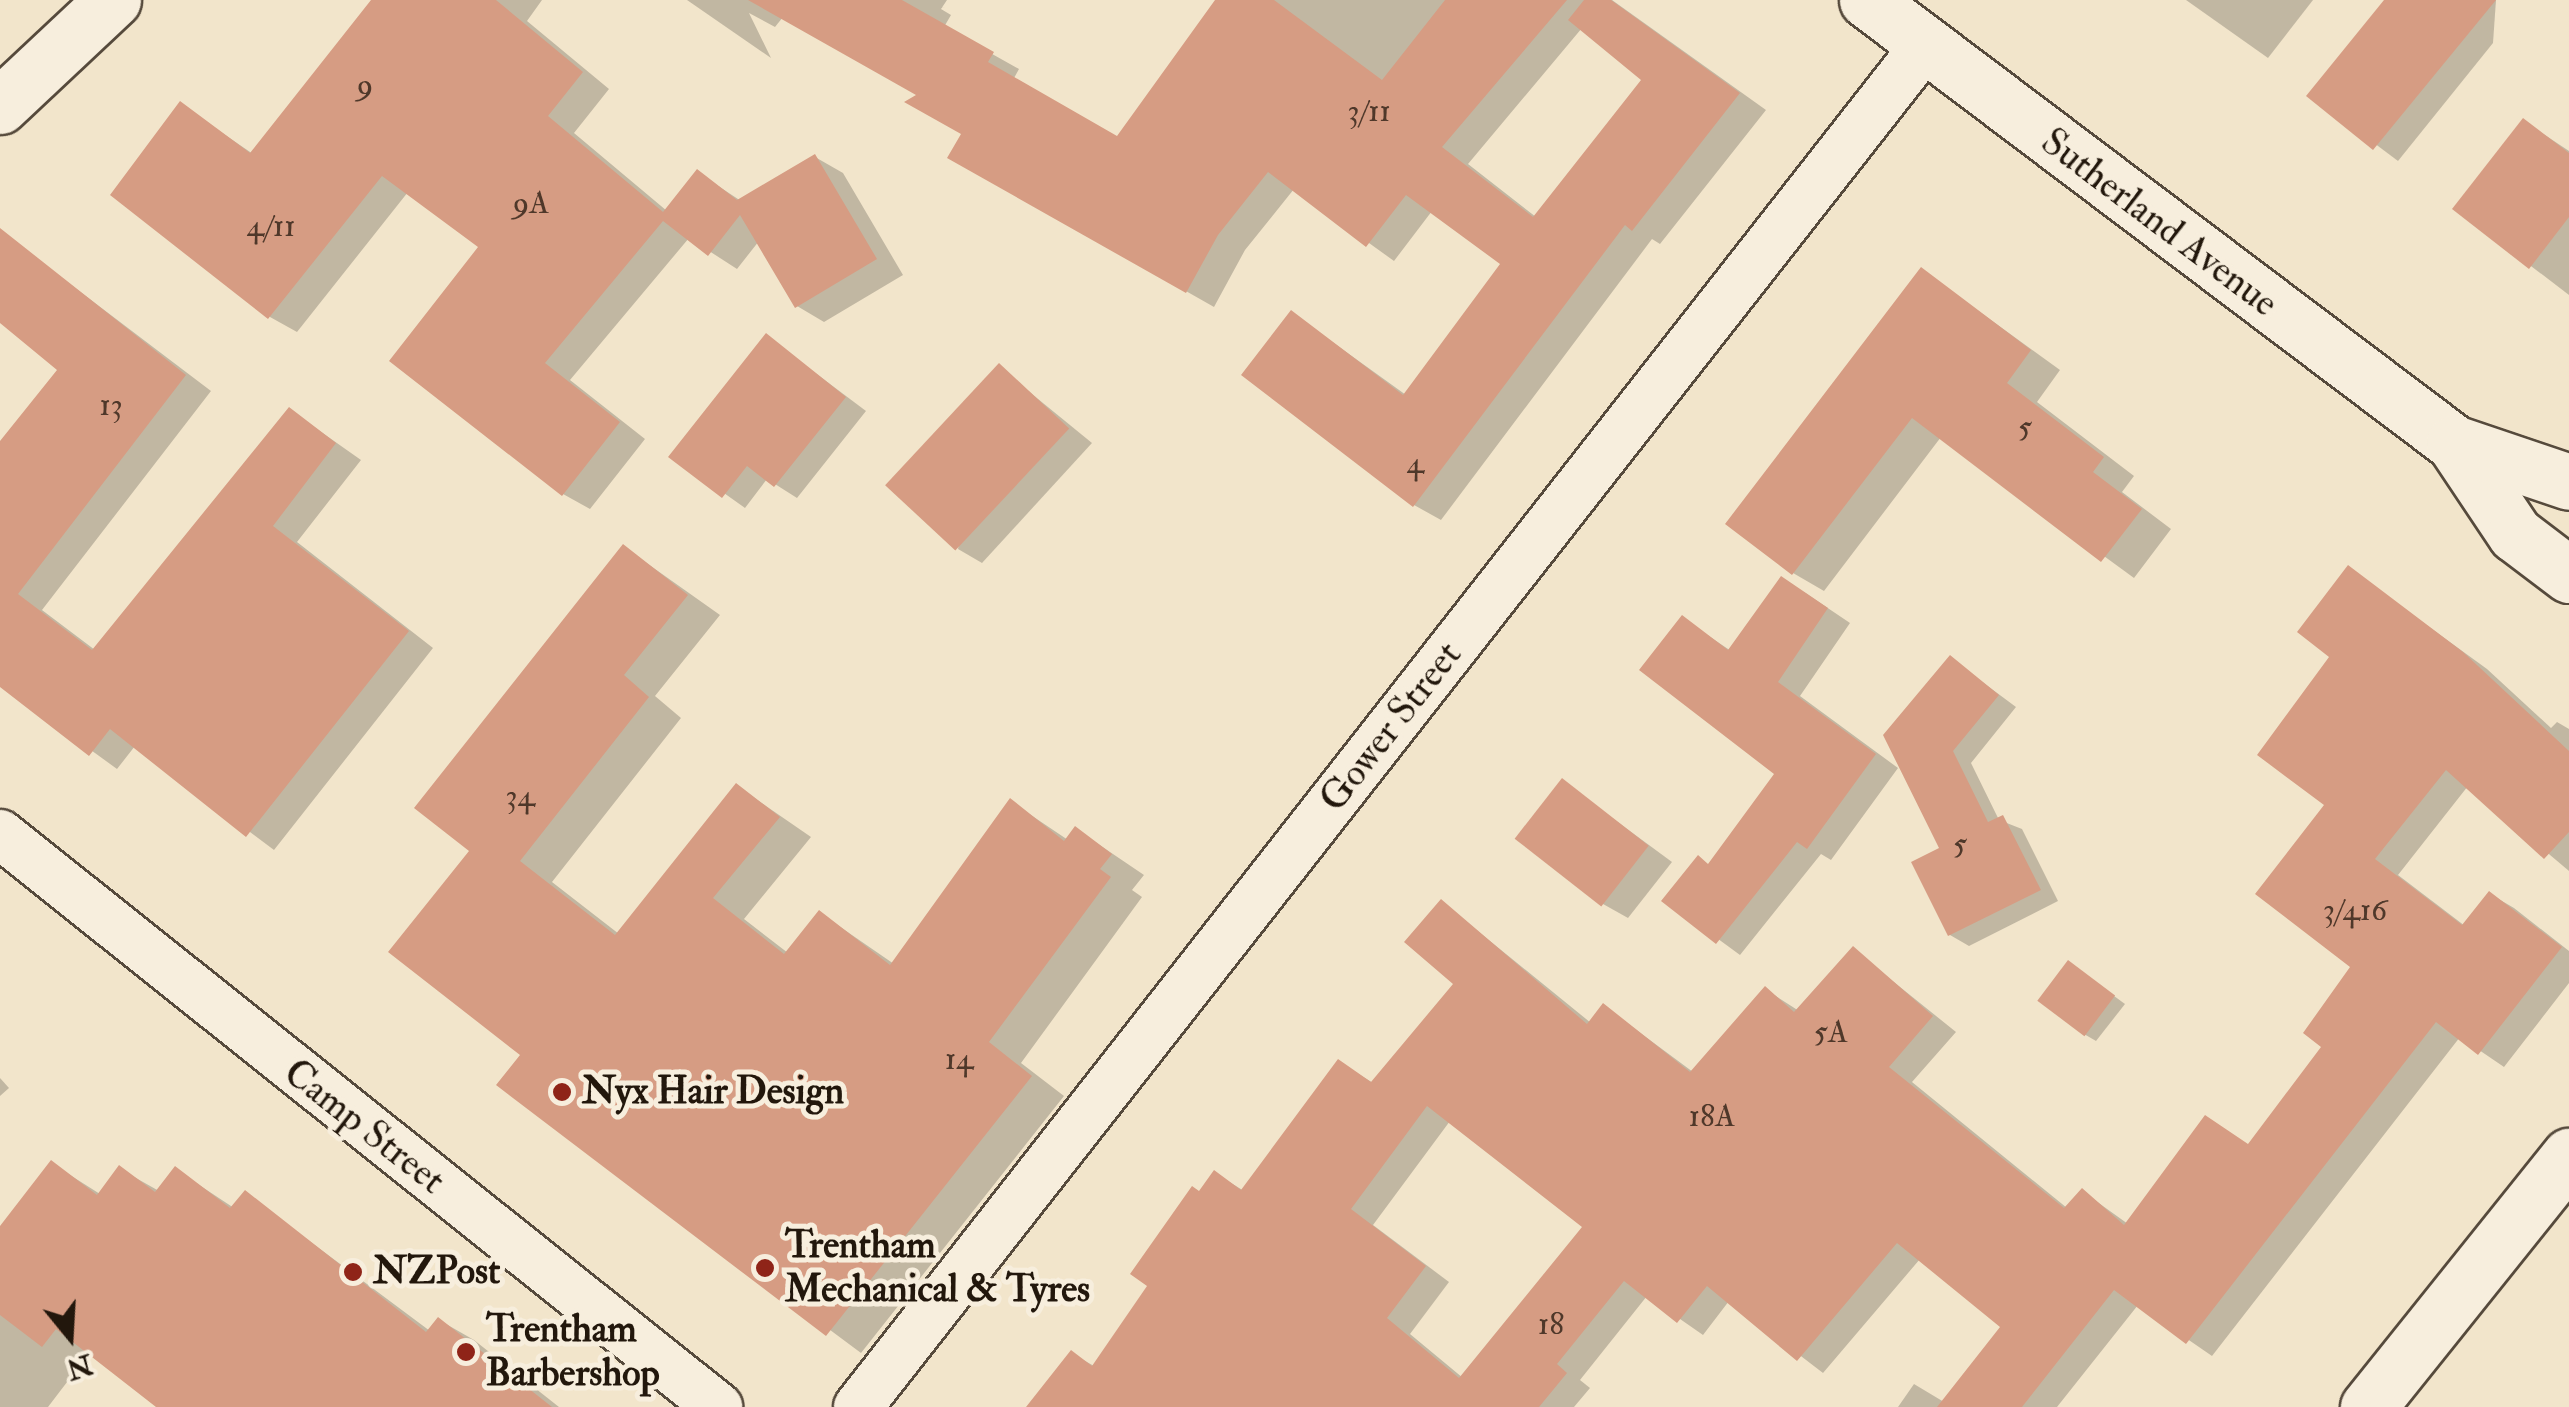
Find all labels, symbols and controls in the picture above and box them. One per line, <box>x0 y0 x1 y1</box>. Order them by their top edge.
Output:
house number: 9 <box>357 66 373 104</box>
house number: 3/11 <box>1347 92 1391 130</box>
street label: Sutherland Avenue <box>2032 119 2286 327</box>
house number: 9A <box>513 184 549 222</box>
house number: 4/11 <box>246 207 296 245</box>
house number: 13 <box>99 386 123 424</box>
house number: 5 <box>2018 408 2032 446</box>
house number: 4 <box>1406 444 1424 482</box>
street label: Gower Street <box>1311 633 1471 821</box>
house number: 34 <box>505 777 535 815</box>
house number: 5 <box>1953 825 1967 863</box>
house number: 3/416 <box>2323 891 2387 929</box>
house number: 5A <box>1814 1013 1848 1051</box>
house number: 14 <box>945 1040 973 1078</box>
street label: Camp Street <box>275 1050 453 1204</box>
place label: Nyx Hair Design <box>582 1069 844 1115</box>
marker: Nyx Hair Design <box>551 1081 573 1103</box>
house number: 18A <box>1689 1097 1735 1135</box>
place label: Trentham Mechanical & Tyres <box>785 1223 1090 1312</box>
place label: NZPost <box>373 1249 500 1295</box>
marker: Trentham Mechanical & Tyres <box>754 1257 776 1279</box>
marker: NZPost <box>342 1261 364 1283</box>
north arrow <box>20 1287 120 1387</box>
house number: 18 <box>1538 1305 1564 1343</box>
place label: Trentham Barbershop <box>486 1307 660 1396</box>
marker: Trentham Barbershop <box>455 1341 477 1363</box>
text: N <box>62 1345 97 1387</box>

